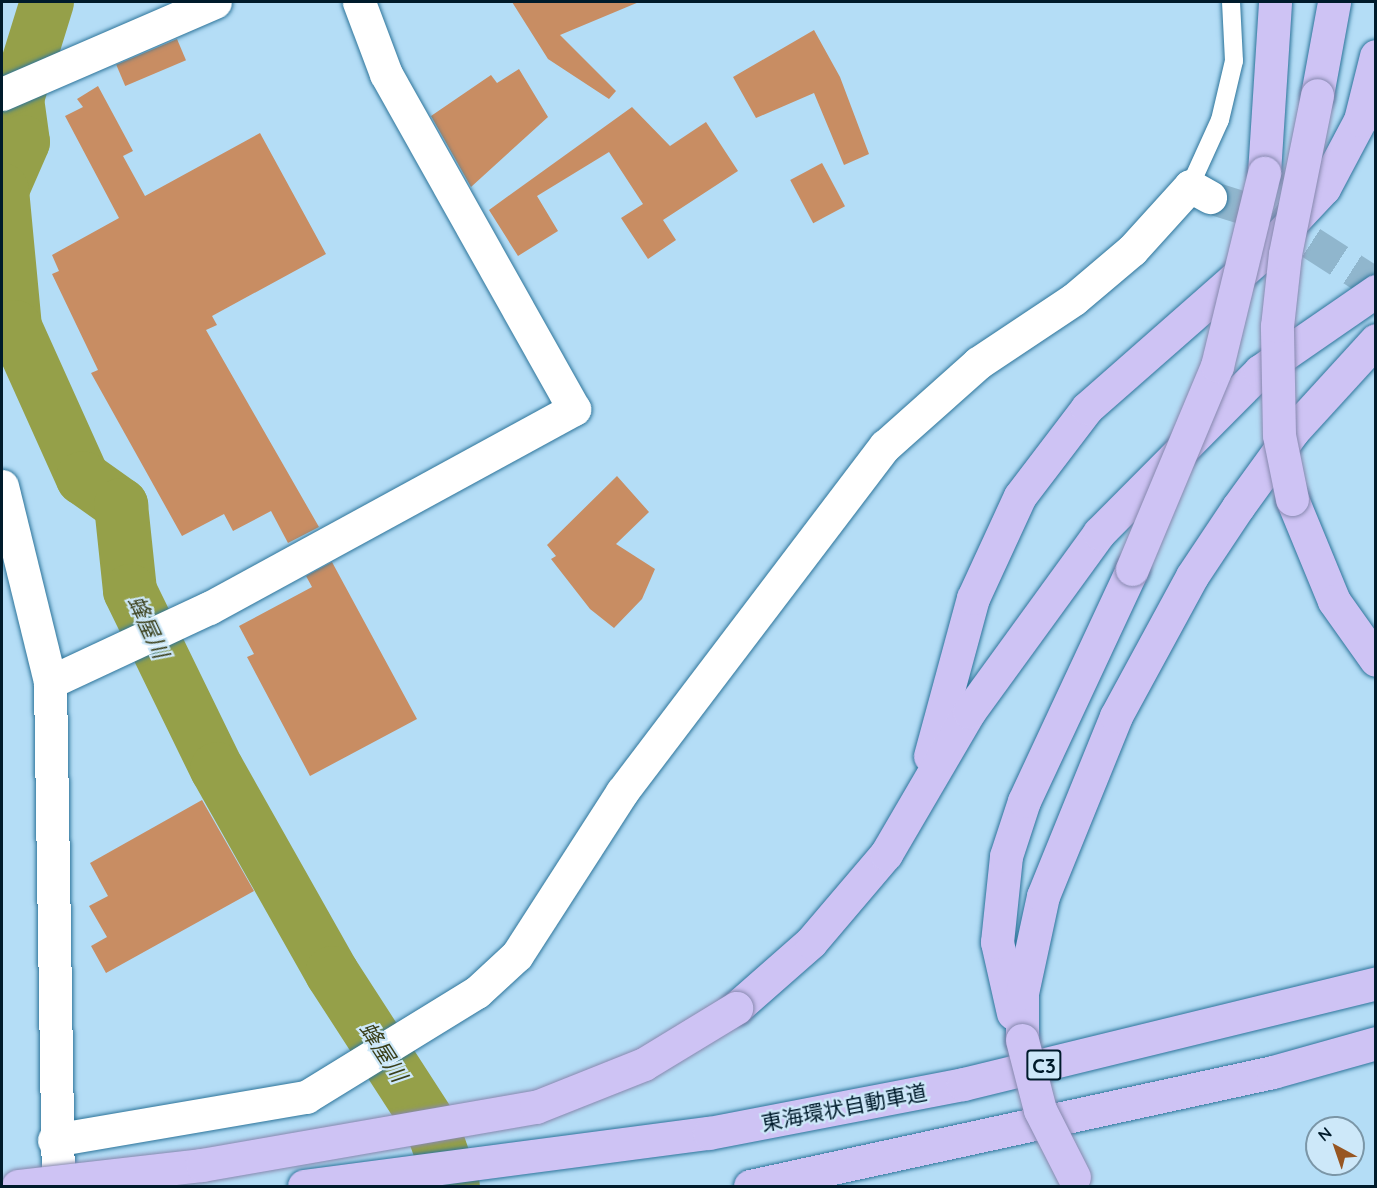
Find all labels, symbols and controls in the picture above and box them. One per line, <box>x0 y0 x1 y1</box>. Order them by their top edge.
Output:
water label: 蜂屋川 <box>122 592 174 662</box>
water label: 蜂屋川 <box>354 1017 412 1087</box>
road number: C3 <box>1026 1048 1062 1082</box>
street label: 東海環状自動車道 <box>759 1079 929 1135</box>
north arrow <box>1305 1116 1365 1176</box>
text: N <box>1314 1122 1336 1145</box>

